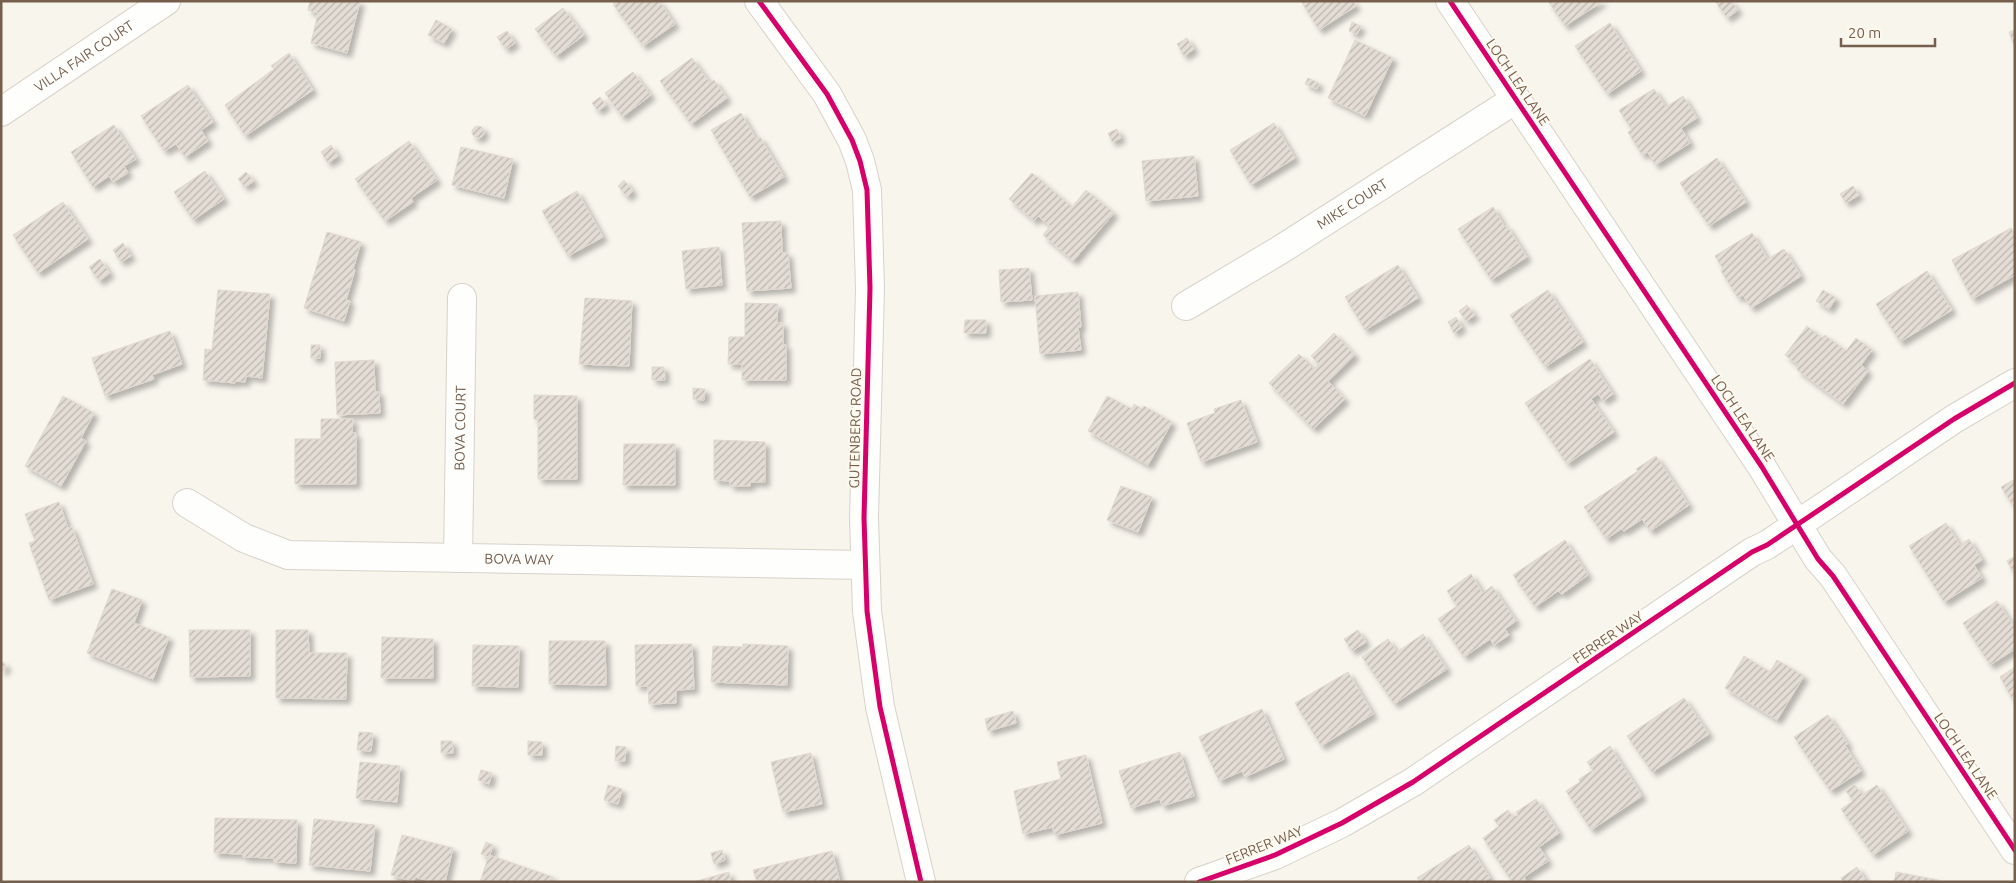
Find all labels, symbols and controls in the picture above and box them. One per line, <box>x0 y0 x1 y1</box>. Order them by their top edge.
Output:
scale bar <box>1841 15 1935 47</box>
street label: VILLA FAIR COURT <box>31 17 137 95</box>
text: 20 m <box>1848 24 1881 41</box>
street label: LOCH LEA LANE <box>1483 36 1553 128</box>
street label: MIKE COURT <box>1314 175 1391 232</box>
street label: GUTENBERG ROAD <box>846 367 864 489</box>
street label: LOCH LEA LANE <box>1708 372 1778 464</box>
street label: BOVA COURT <box>451 385 469 471</box>
street label: BOVA WAY <box>484 550 554 568</box>
street label: FERRER WAY <box>1570 608 1646 666</box>
street label: LOCH LEA LANE <box>1931 710 2001 802</box>
street label: FERRER WAY <box>1223 822 1305 868</box>

